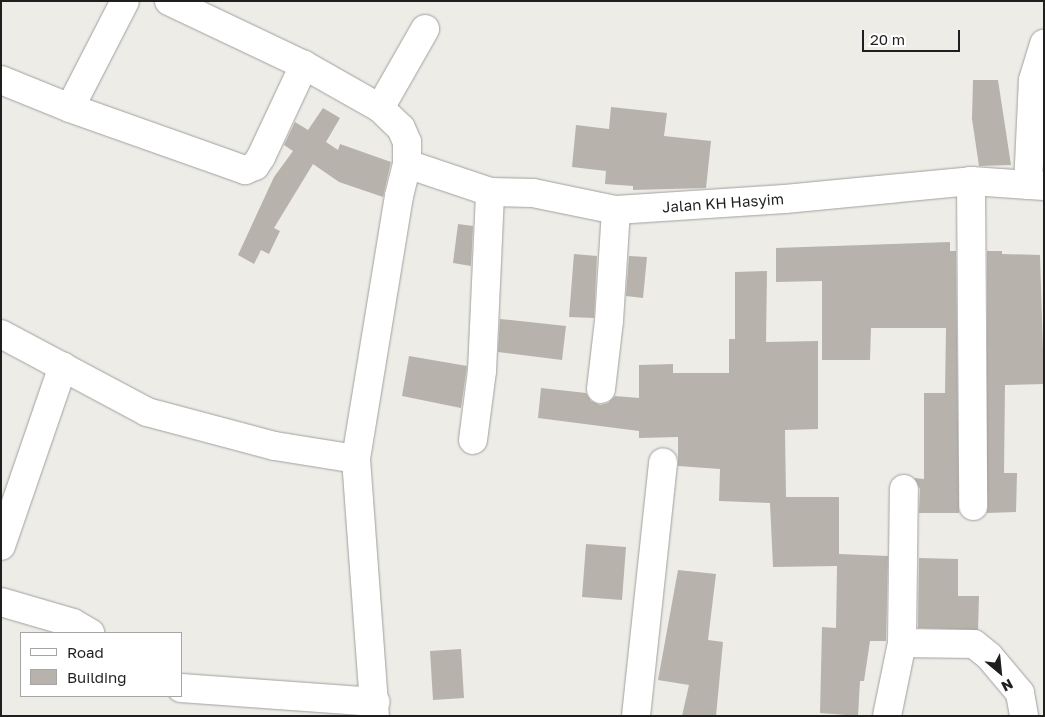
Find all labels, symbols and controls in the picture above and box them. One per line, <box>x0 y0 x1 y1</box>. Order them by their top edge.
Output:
scale bar <box>865 20 962 52</box>
text: 20 m <box>870 30 905 48</box>
street label: Jalan KH Hasyim <box>661 190 785 216</box>
legend <box>20 632 182 697</box>
text: Road <box>67 643 104 661</box>
north arrow <box>975 647 1025 697</box>
text: Building <box>67 668 127 686</box>
text: N <box>999 676 1016 696</box>

